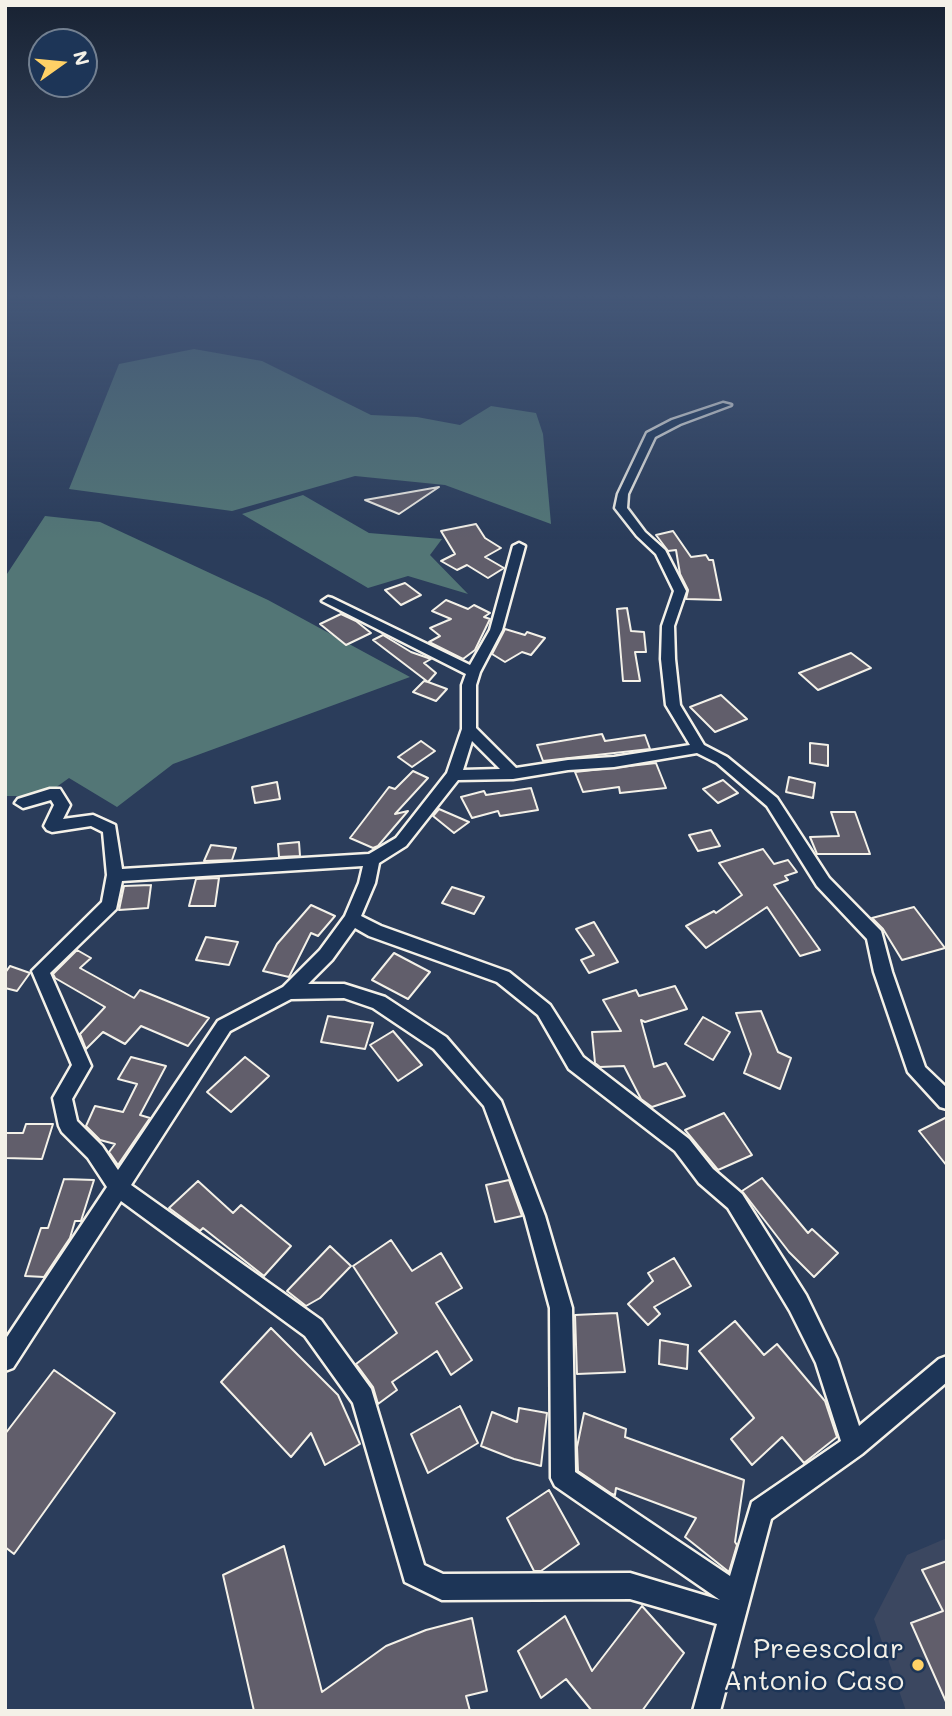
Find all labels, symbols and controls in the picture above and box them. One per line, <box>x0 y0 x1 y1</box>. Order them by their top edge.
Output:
north arrow <box>28 28 98 98</box>
text: N <box>68 48 96 68</box>
place label: Preescolar Antonio Caso <box>723 1632 904 1698</box>
marker: Preescolar Antonio Caso <box>910 1657 926 1673</box>

